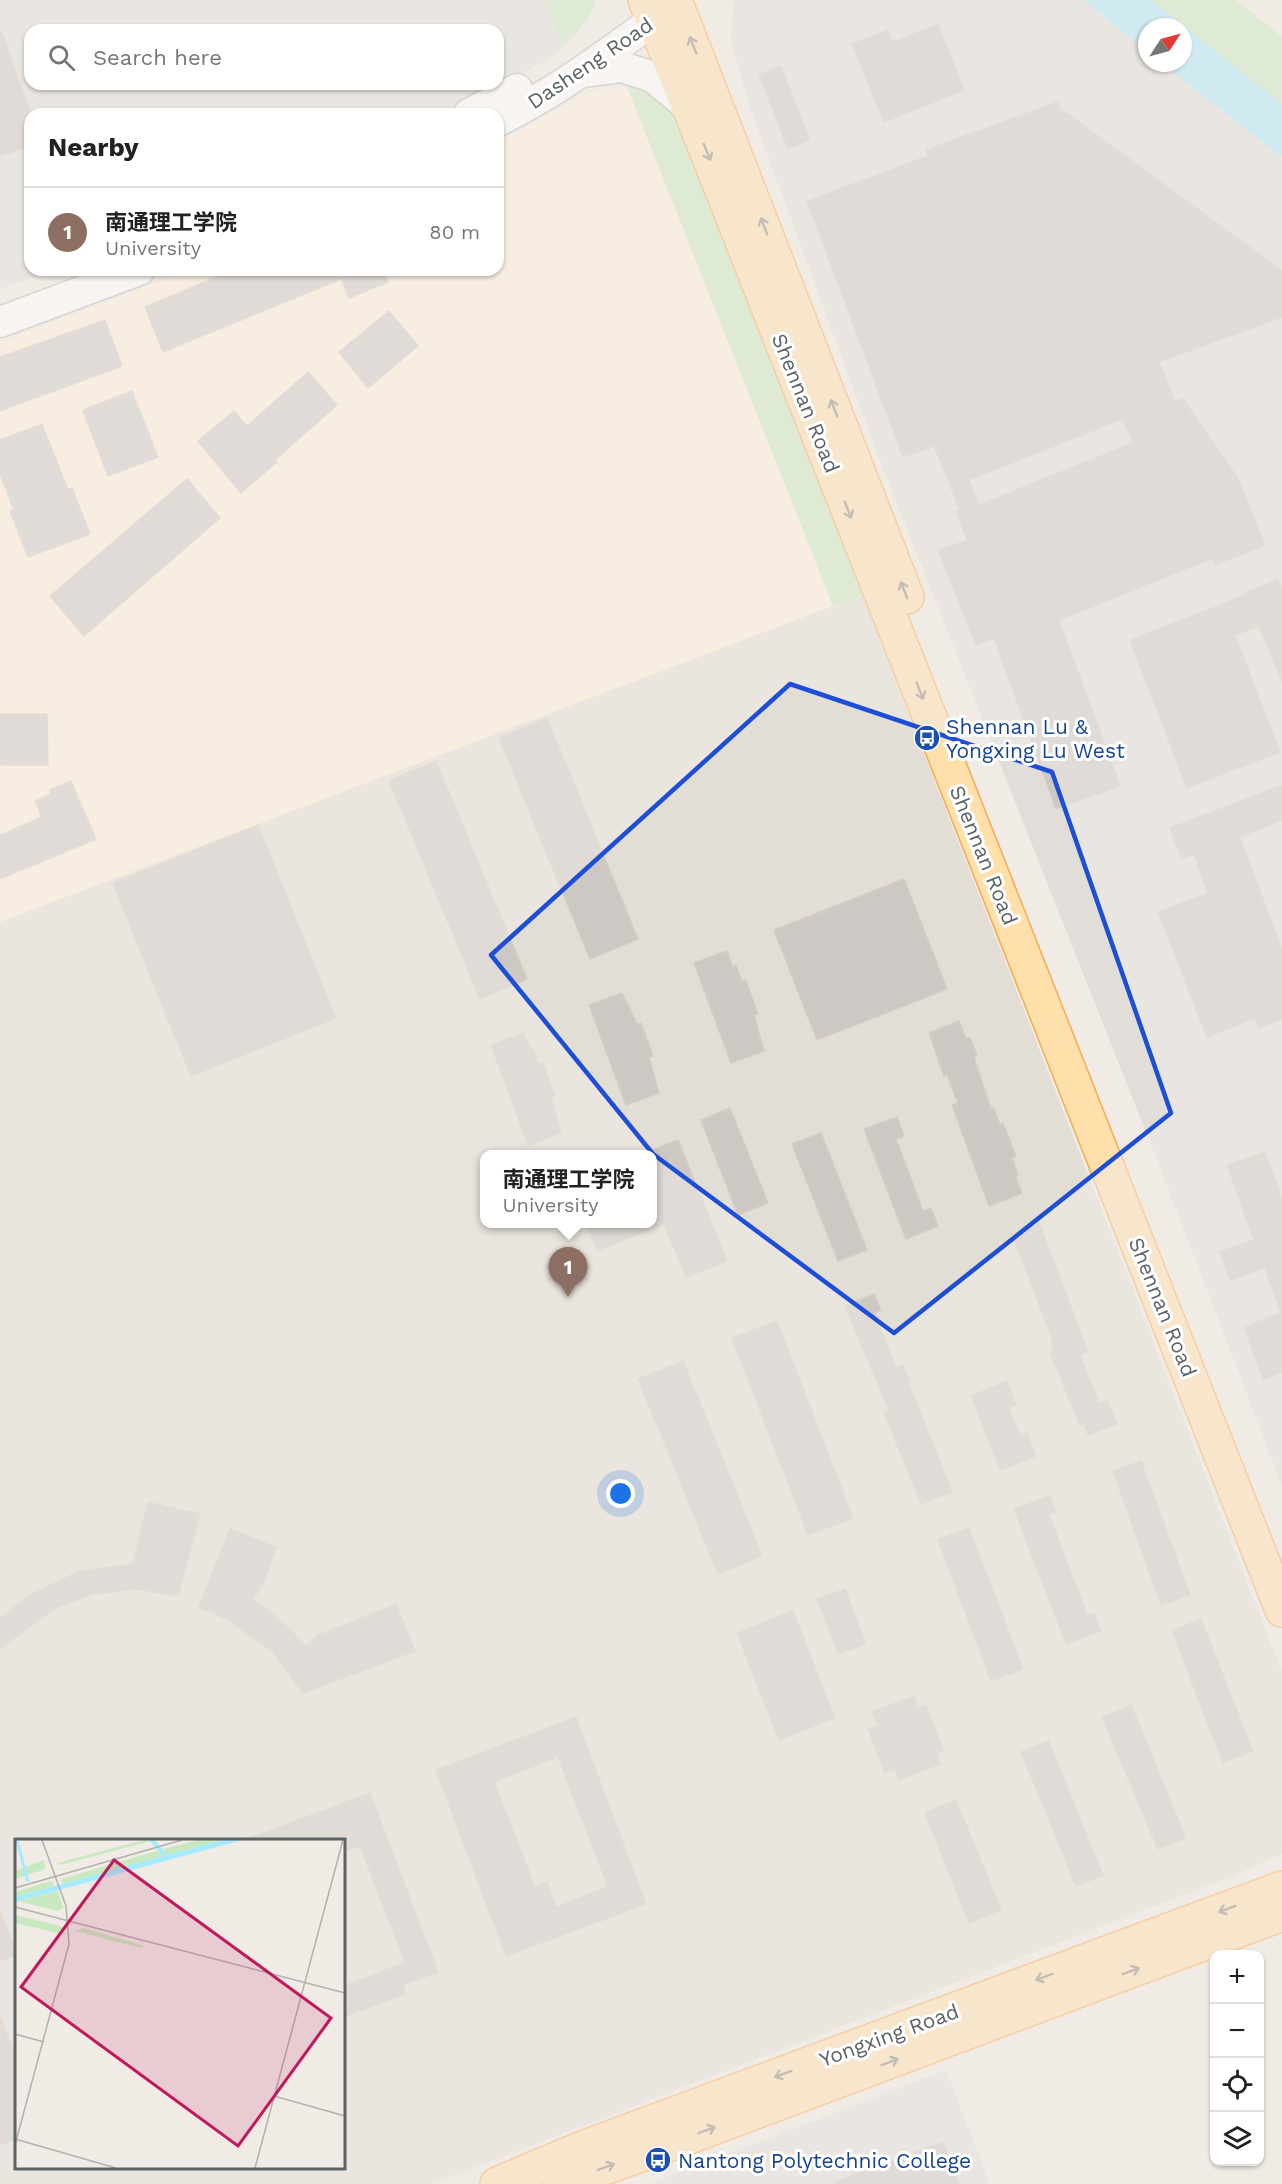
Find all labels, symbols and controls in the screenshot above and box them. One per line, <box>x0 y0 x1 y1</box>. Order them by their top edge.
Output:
street label: Dasheng Road <box>523 12 657 114</box>
north arrow <box>1138 18 1192 72</box>
search box <box>24 24 504 90</box>
one-way arrow <box>687 36 698 54</box>
icon: search <box>45 41 78 74</box>
text: Search here <box>93 45 222 70</box>
text: Nearby <box>48 132 139 162</box>
one-way arrow <box>702 143 713 161</box>
text: 南通理工学院 <box>105 210 237 235</box>
one-way arrow <box>757 218 768 236</box>
text: 1 <box>63 220 72 244</box>
text: 80 m <box>429 220 480 244</box>
text: University <box>105 236 201 260</box>
street label: Shennan Road <box>767 330 845 476</box>
one-way arrow <box>828 399 839 418</box>
one-way arrow <box>843 500 854 518</box>
one-way arrow <box>898 581 909 600</box>
one-way arrow <box>915 681 926 700</box>
place label: Shennan Lu & Yongxing Lu West <box>946 714 1125 763</box>
bus stop icon: Shennan Lu & Yongxing Lu West <box>912 723 942 753</box>
street label: Shennan Road <box>945 782 1023 928</box>
popup <box>480 1150 657 1228</box>
text: 南通理工学院 <box>502 1167 635 1192</box>
text: University <box>502 1193 598 1217</box>
street label: Shennan Road <box>1124 1234 1202 1380</box>
pin: 1 <box>548 1248 588 1297</box>
your location <box>606 1479 635 1508</box>
inset map <box>15 1839 345 2169</box>
one-way arrow <box>1218 1904 1237 1915</box>
map controls <box>1210 1950 1264 2166</box>
button: + <box>1210 1950 1264 2004</box>
one-way arrow <box>1121 1964 1140 1975</box>
one-way arrow <box>1035 1972 1054 1983</box>
street label: Yongxing Road <box>816 1998 962 2072</box>
button: − <box>1210 2004 1264 2058</box>
one-way arrow <box>880 2055 898 2066</box>
button: locate <box>1210 2058 1264 2112</box>
one-way arrow <box>774 2069 793 2080</box>
button: layers <box>1210 2112 1264 2166</box>
one-way arrow <box>697 2124 716 2135</box>
bus stop icon: Nantong Polytechnic College <box>643 2145 673 2175</box>
place label: Nantong Polytechnic College <box>678 2148 971 2173</box>
one-way arrow <box>596 2161 615 2172</box>

